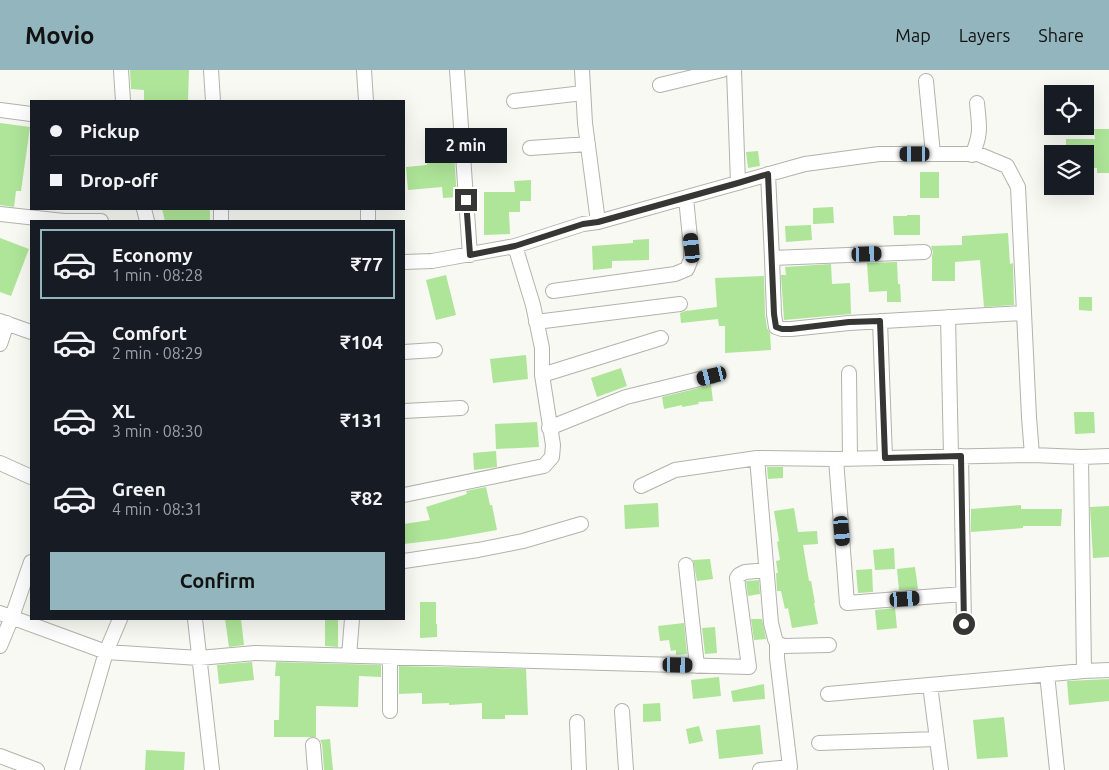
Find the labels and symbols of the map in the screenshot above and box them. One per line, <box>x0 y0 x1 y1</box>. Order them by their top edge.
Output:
callout: 2 min <box>425 128 507 162</box>
car <box>900 147 930 162</box>
route end <box>455 189 477 211</box>
car <box>682 232 701 264</box>
car <box>851 246 882 262</box>
car <box>695 365 728 387</box>
car <box>833 515 850 547</box>
car <box>889 590 920 608</box>
route start <box>953 613 975 635</box>
car <box>662 657 693 673</box>

